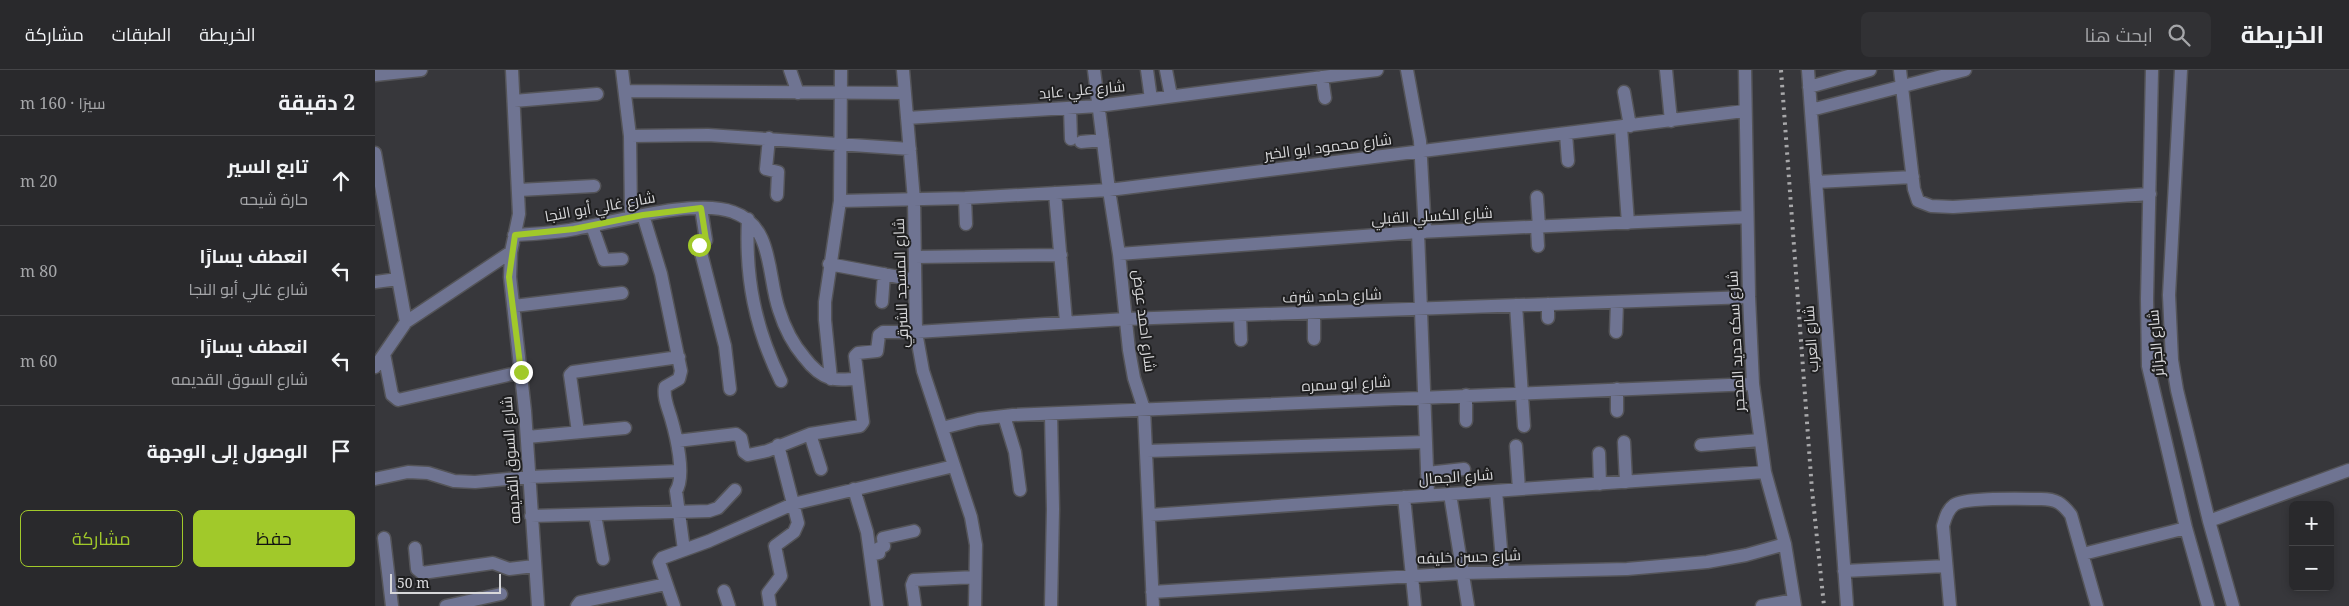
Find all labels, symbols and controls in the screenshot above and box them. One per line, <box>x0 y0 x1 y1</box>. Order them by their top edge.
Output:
search box <box>1861 12 2211 57</box>
text: الخريطة <box>2241 17 2324 50</box>
icon: search <box>2165 21 2193 49</box>
text: مشاركة <box>25 22 84 46</box>
text: الطبقات <box>112 22 171 46</box>
text: الخريطة <box>199 22 256 46</box>
text: ابحث هنا <box>2084 22 2153 48</box>
street label: شارع علي عابد <box>1038 75 1126 106</box>
text: 2 دقيقة <box>278 88 355 116</box>
text: سيرًا · 160 m <box>20 92 106 114</box>
street label: شارع محمود ابو الخير <box>1262 128 1393 166</box>
text: تابع السير <box>228 153 308 179</box>
icon: ahead <box>327 167 355 195</box>
text: 20 m <box>20 170 57 192</box>
street label: شارع غالي أبو النجا <box>543 186 657 229</box>
text: حارة شيحه <box>240 188 308 210</box>
street label: شارع الكسلي القبلي <box>1371 202 1493 231</box>
street label: شارع المسجد الشرقي <box>888 218 915 348</box>
route start <box>688 234 711 257</box>
text: انعطف يسارًا <box>199 243 308 269</box>
icon: left <box>327 257 355 285</box>
text: 80 m <box>20 260 57 282</box>
street label: شارع احمد عوض <box>1127 269 1161 373</box>
street label: شارع سكه حديد المحجر <box>1721 270 1751 413</box>
text: شارع غالي أبو النجا <box>188 278 308 300</box>
street label: شارع حامد شرف <box>1282 283 1382 309</box>
street label: شارع العرب <box>1798 305 1824 373</box>
street label: شارع الجزائر <box>2142 309 2170 378</box>
text: انعطف يسارًا <box>199 333 308 359</box>
icon: left <box>327 347 355 375</box>
text: 60 m <box>20 350 57 372</box>
route end <box>510 361 533 384</box>
text: شارع السوق القديمه <box>171 368 308 390</box>
street label: شارع ابو سمره <box>1301 371 1391 397</box>
street label: شارع السوق القديمه <box>496 395 526 525</box>
icon: arrive <box>327 437 355 465</box>
text: الوصول إلى الوجهة <box>147 438 308 464</box>
street label: شارع الجمال <box>1418 463 1494 491</box>
map controls <box>2289 501 2334 591</box>
button: + <box>2289 501 2334 546</box>
button: مشاركة <box>20 510 183 567</box>
button: حفظ <box>193 510 355 567</box>
street label: شارع حسن خليفه <box>1417 544 1521 570</box>
button: − <box>2289 546 2334 591</box>
scale bar <box>390 571 501 594</box>
text: 50 m <box>397 573 430 592</box>

